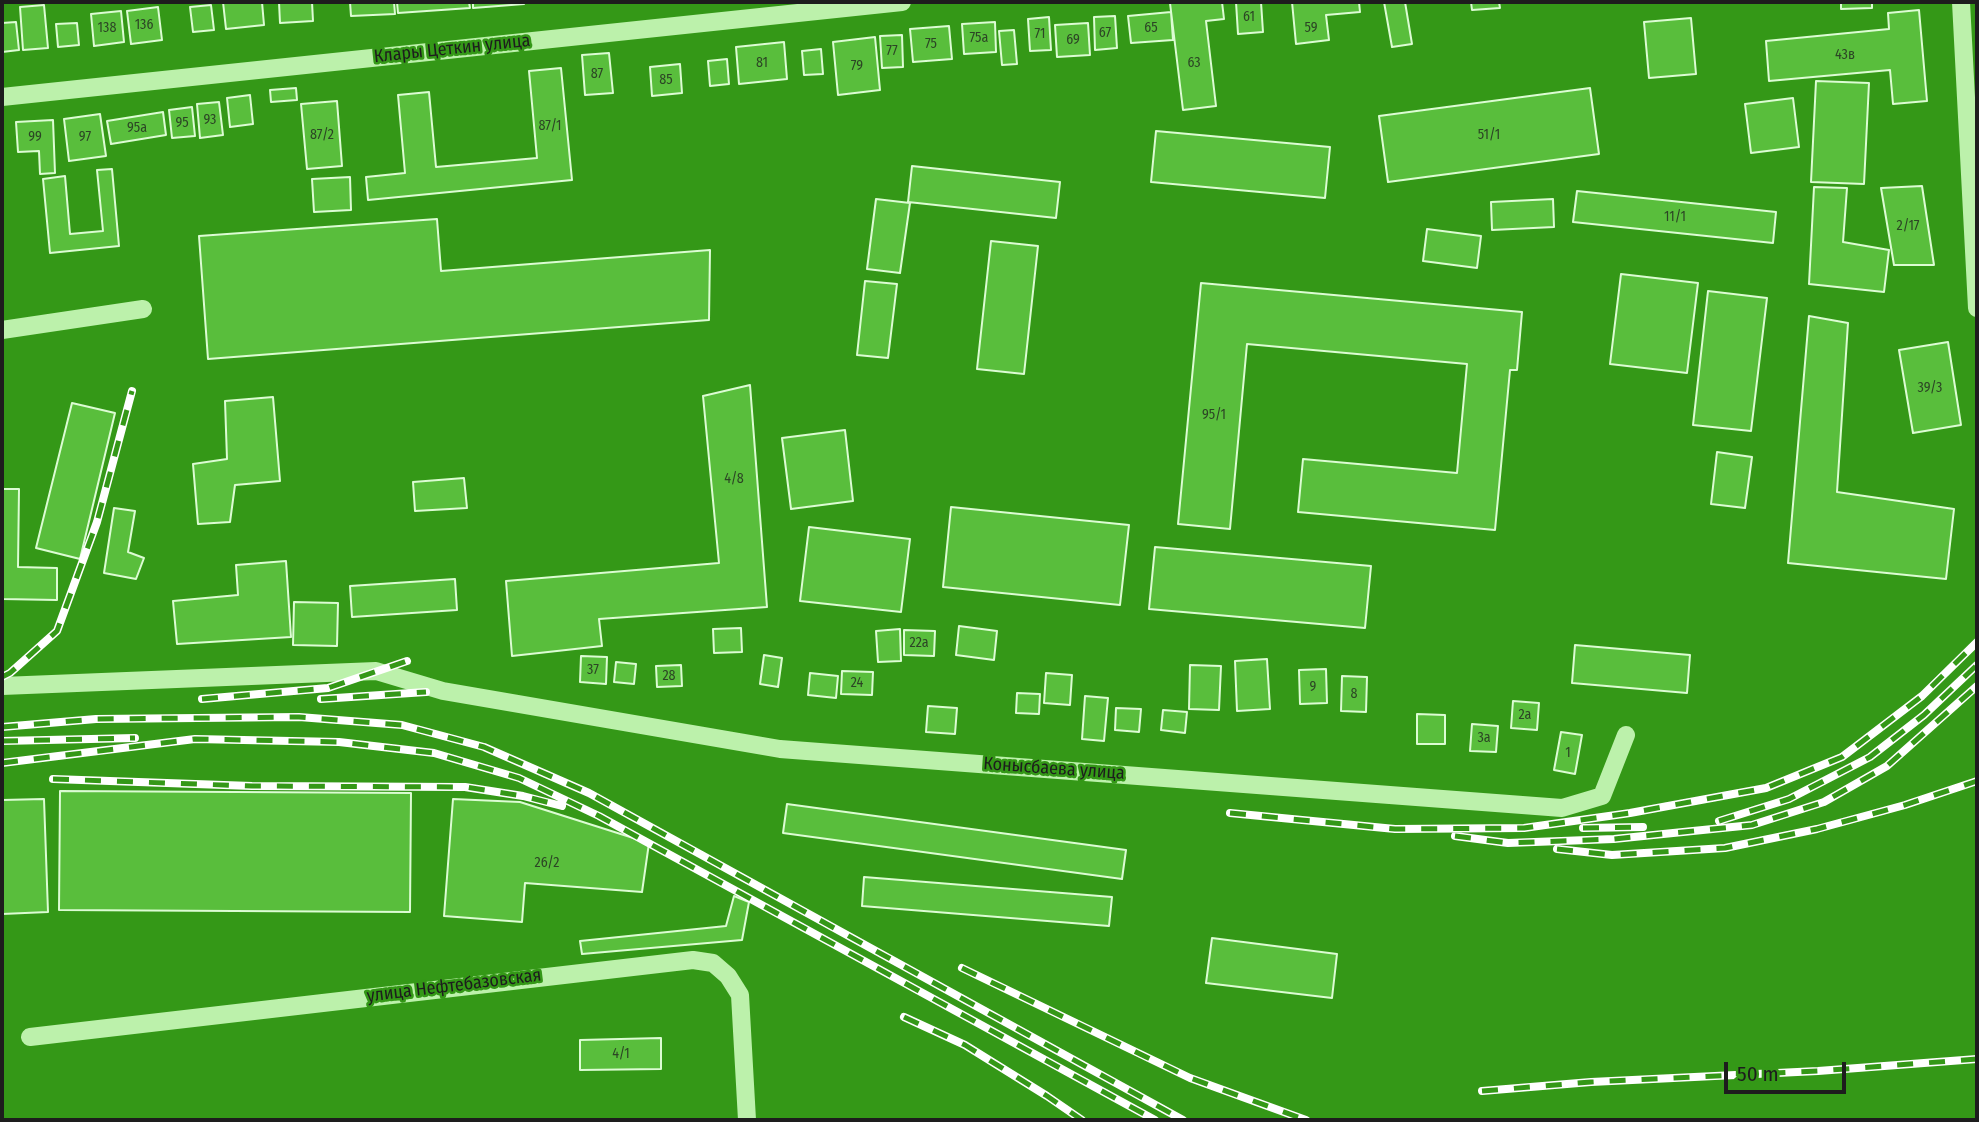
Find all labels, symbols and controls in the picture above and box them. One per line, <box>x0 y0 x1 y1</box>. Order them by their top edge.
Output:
house number: 61 <box>1243 9 1255 25</box>
house number: 136 <box>135 17 153 33</box>
house number: 138 <box>98 20 116 36</box>
house number: 65 <box>1144 20 1158 36</box>
house number: 59 <box>1304 20 1318 36</box>
house number: 67 <box>1099 25 1111 41</box>
house number: 71 <box>1035 26 1045 42</box>
street label: Клары Цеткин улица <box>373 30 531 68</box>
house number: 75а <box>970 30 988 46</box>
house number: 69 <box>1066 32 1080 48</box>
house number: 75 <box>925 36 937 52</box>
house number: 77 <box>886 43 898 59</box>
house number: 43в <box>1835 47 1855 63</box>
house number: 81 <box>756 55 768 71</box>
house number: 63 <box>1187 55 1201 71</box>
house number: 79 <box>851 58 863 74</box>
house number: 87 <box>591 66 603 82</box>
house number: 85 <box>659 72 673 88</box>
house number: 93 <box>204 112 216 128</box>
house number: 95 <box>175 115 189 131</box>
house number: 87/1 <box>538 118 562 134</box>
house number: 95а <box>127 120 147 136</box>
house number: 87/2 <box>310 127 334 143</box>
house number: 51/1 <box>1478 127 1500 143</box>
house number: 99 <box>28 129 42 145</box>
house number: 97 <box>79 129 91 145</box>
house number: 11/1 <box>1664 209 1686 225</box>
house number: 2/17 <box>1896 218 1920 234</box>
house number: 39/3 <box>1918 380 1942 396</box>
house number: 95/1 <box>1202 407 1226 423</box>
house number: 4/8 <box>724 471 744 487</box>
house number: 22а <box>909 635 929 651</box>
house number: 37 <box>587 662 599 678</box>
house number: 28 <box>662 668 676 684</box>
house number: 24 <box>851 675 863 691</box>
house number: 9 <box>1310 679 1316 695</box>
house number: 8 <box>1351 686 1357 702</box>
house number: 2а <box>1519 707 1531 723</box>
house number: 3а <box>1477 730 1491 746</box>
house number: 1 <box>1565 745 1571 761</box>
street label: Конысбаева улица <box>982 753 1126 785</box>
house number: 26/2 <box>534 855 560 871</box>
street label: улица Нефтебазовская <box>365 965 543 1007</box>
house number: 4/1 <box>612 1046 630 1062</box>
scale bar <box>1727 1048 1850 1092</box>
text: 50 m <box>1737 1061 1779 1087</box>

